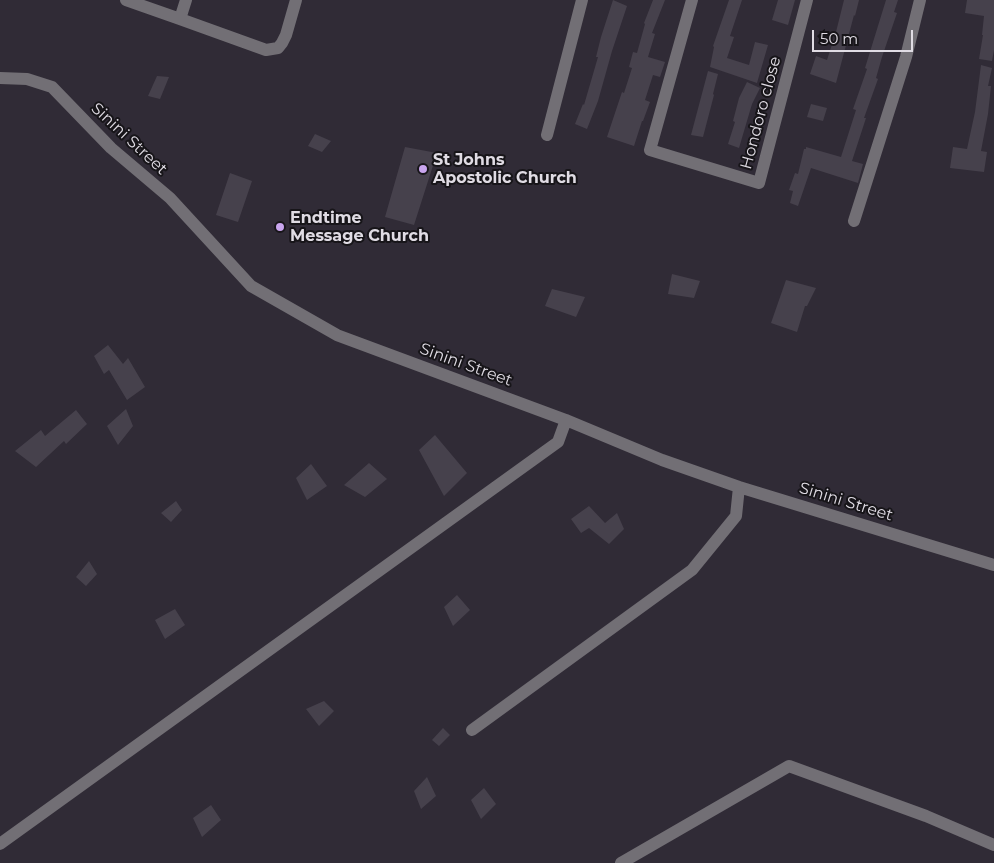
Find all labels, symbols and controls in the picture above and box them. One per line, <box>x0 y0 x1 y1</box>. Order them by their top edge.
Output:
scale bar <box>814 20 915 52</box>
text: 50 m <box>820 29 858 48</box>
street label: Hondoro close <box>737 55 785 171</box>
street label: Sinini Street <box>87 99 171 179</box>
place label: St Johns Apostolic Church <box>433 150 577 188</box>
marker: St Johns Apostolic Church <box>417 163 429 175</box>
place label: Endtime Message Church <box>290 208 429 246</box>
marker: Endtime Message Church <box>274 221 286 233</box>
street label: Sinini Street <box>417 339 515 391</box>
street label: Sinini Street <box>797 479 895 525</box>

